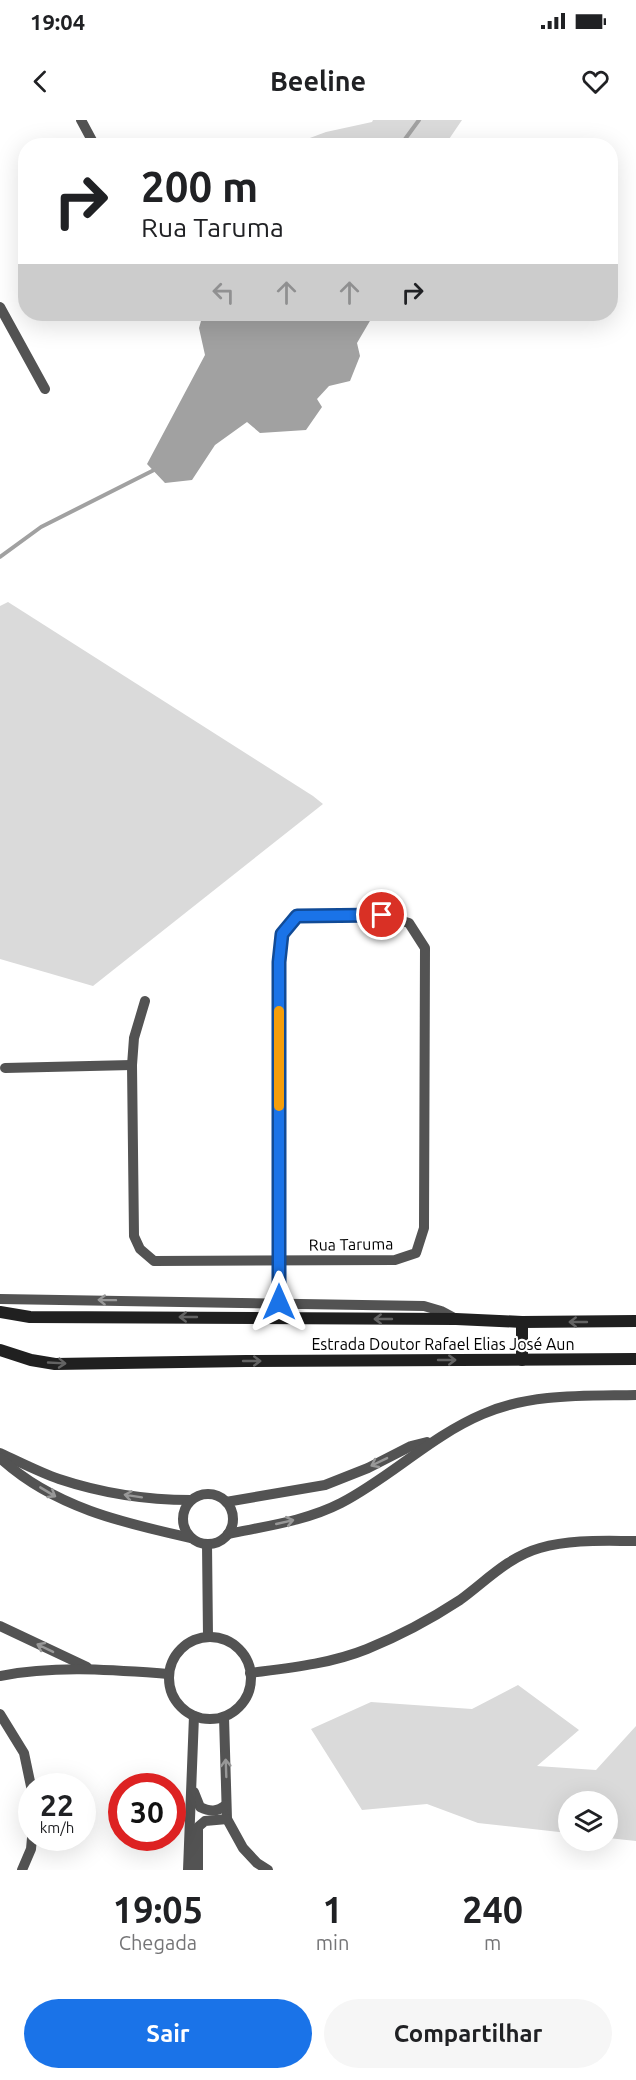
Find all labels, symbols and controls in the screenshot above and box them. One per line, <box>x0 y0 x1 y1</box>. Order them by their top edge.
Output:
text: 19:04 <box>30 9 85 34</box>
icon: back <box>24 65 57 98</box>
icon: heart <box>579 65 612 98</box>
text: Beeline <box>270 66 366 96</box>
icon: right <box>42 162 120 240</box>
text: 200 m <box>141 163 258 210</box>
text: Rua Taruma <box>141 212 284 242</box>
icon: left <box>207 276 240 309</box>
icon: ahead <box>270 276 303 309</box>
icon: ahead <box>333 276 366 309</box>
icon: right <box>396 276 429 309</box>
pin <box>356 889 407 940</box>
icon: arrive <box>365 898 398 931</box>
street label: Rua Taruma <box>308 1234 394 1254</box>
position arrow <box>247 1270 311 1334</box>
one-way arrow <box>97 1294 117 1306</box>
one-way arrow <box>178 1311 198 1323</box>
one-way arrow <box>373 1313 393 1325</box>
one-way arrow <box>568 1316 588 1328</box>
street label: Estrada Doutor Rafael Elias José Aun <box>311 1335 575 1353</box>
one-way arrow <box>241 1355 261 1367</box>
one-way arrow <box>436 1355 456 1366</box>
one-way arrow <box>46 1358 66 1369</box>
one-way arrow <box>371 1457 389 1469</box>
one-way arrow <box>39 1486 56 1498</box>
one-way arrow <box>123 1490 143 1501</box>
one-way arrow <box>275 1516 294 1527</box>
one-way arrow <box>36 1641 54 1653</box>
one-way arrow <box>220 1758 231 1778</box>
speed limit sign: 30 <box>108 1773 186 1851</box>
text: 22 <box>40 1788 74 1822</box>
map controls <box>558 1791 618 1851</box>
button: layers <box>558 1791 618 1851</box>
text: km/h <box>40 1819 74 1836</box>
text: 19:05 <box>113 1889 203 1930</box>
text: 1 <box>322 1889 343 1930</box>
text: 240 <box>462 1889 523 1930</box>
text: Chegada <box>119 1931 197 1954</box>
text: min <box>316 1931 349 1954</box>
text: m <box>484 1931 501 1954</box>
button: Sair <box>24 1999 312 2068</box>
button: Compartilhar <box>324 1999 612 2068</box>

